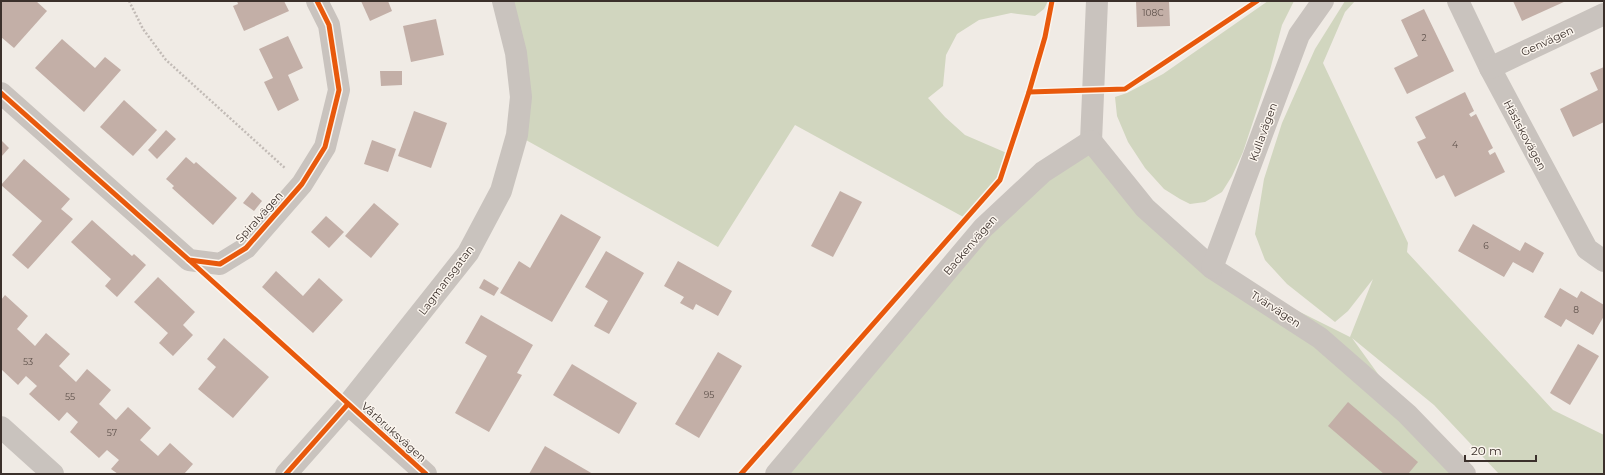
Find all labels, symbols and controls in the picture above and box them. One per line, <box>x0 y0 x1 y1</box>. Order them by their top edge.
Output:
house number: 108C <box>1142 7 1164 18</box>
street label: Genvägen <box>1519 23 1575 59</box>
house number: 2 <box>1421 32 1427 43</box>
street label: Hästskovägen <box>1501 97 1549 173</box>
street label: Kullavägen <box>1246 101 1280 163</box>
house number: 4 <box>1452 139 1458 150</box>
street label: Spiralvägen <box>232 188 286 246</box>
street label: Backenvägen <box>940 212 1000 278</box>
house number: 6 <box>1483 240 1489 251</box>
street label: Lagmansgatan <box>415 242 477 318</box>
street label: Tvärvägen <box>1248 288 1304 330</box>
house number: 8 <box>1573 304 1579 315</box>
house number: 53 <box>23 356 33 367</box>
house number: 95 <box>704 389 714 400</box>
house number: 55 <box>65 391 75 402</box>
street label: Vårbruksvägen <box>359 399 429 465</box>
house number: 57 <box>107 427 117 438</box>
scale bar <box>1465 437 1536 463</box>
text: 20 m <box>1471 443 1502 458</box>

